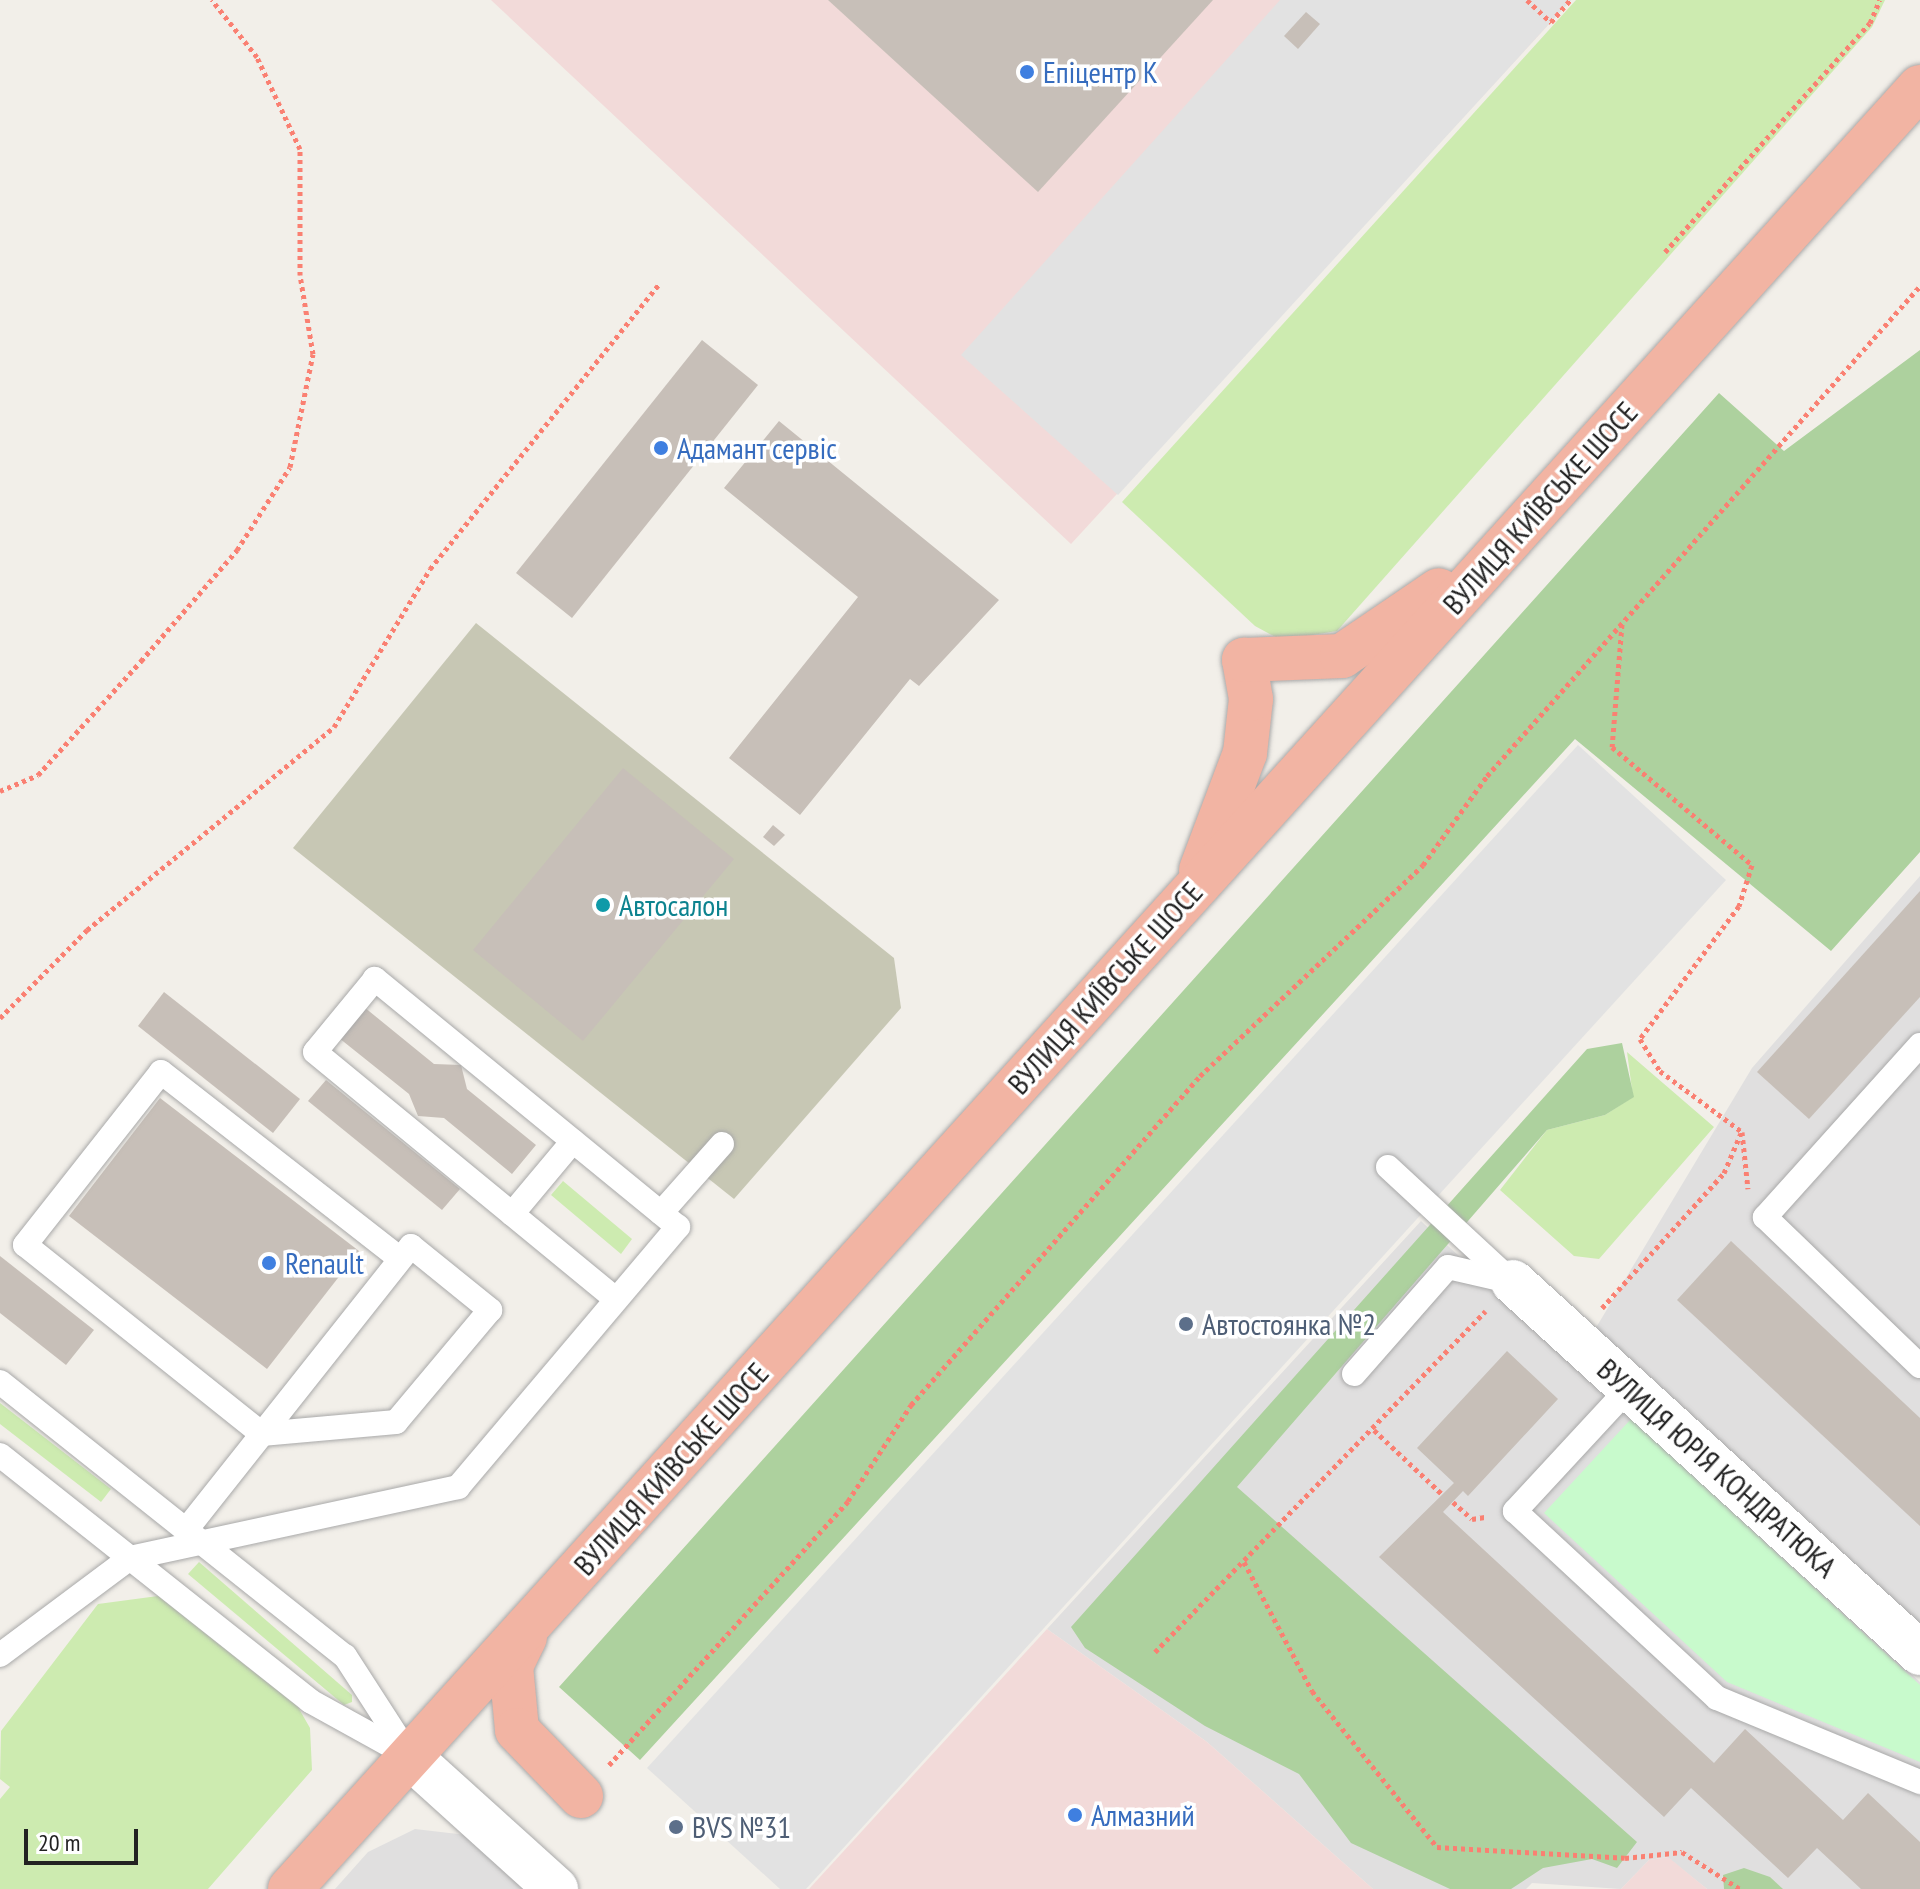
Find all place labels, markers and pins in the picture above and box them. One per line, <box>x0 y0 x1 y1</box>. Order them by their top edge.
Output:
place label: Епіцентр К <box>1043 54 1158 90</box>
marker: Епіцентр К <box>1018 63 1036 81</box>
place label: Адамант сервіс <box>677 430 838 466</box>
marker: Адамант сервіс <box>652 439 670 457</box>
place label: Автосалон <box>619 887 728 923</box>
marker: Автосалон <box>594 896 612 914</box>
place label: Renault <box>285 1245 364 1281</box>
marker: Renault <box>260 1254 278 1272</box>
place label: Автостоянка №2 <box>1202 1306 1376 1342</box>
marker: Автостоянка №2 <box>1177 1315 1195 1333</box>
place label: Алмазний <box>1091 1797 1195 1833</box>
marker: Алмазний <box>1066 1806 1084 1824</box>
place label: BVS №31 <box>692 1809 791 1845</box>
marker: BVS №31 <box>667 1818 685 1836</box>

